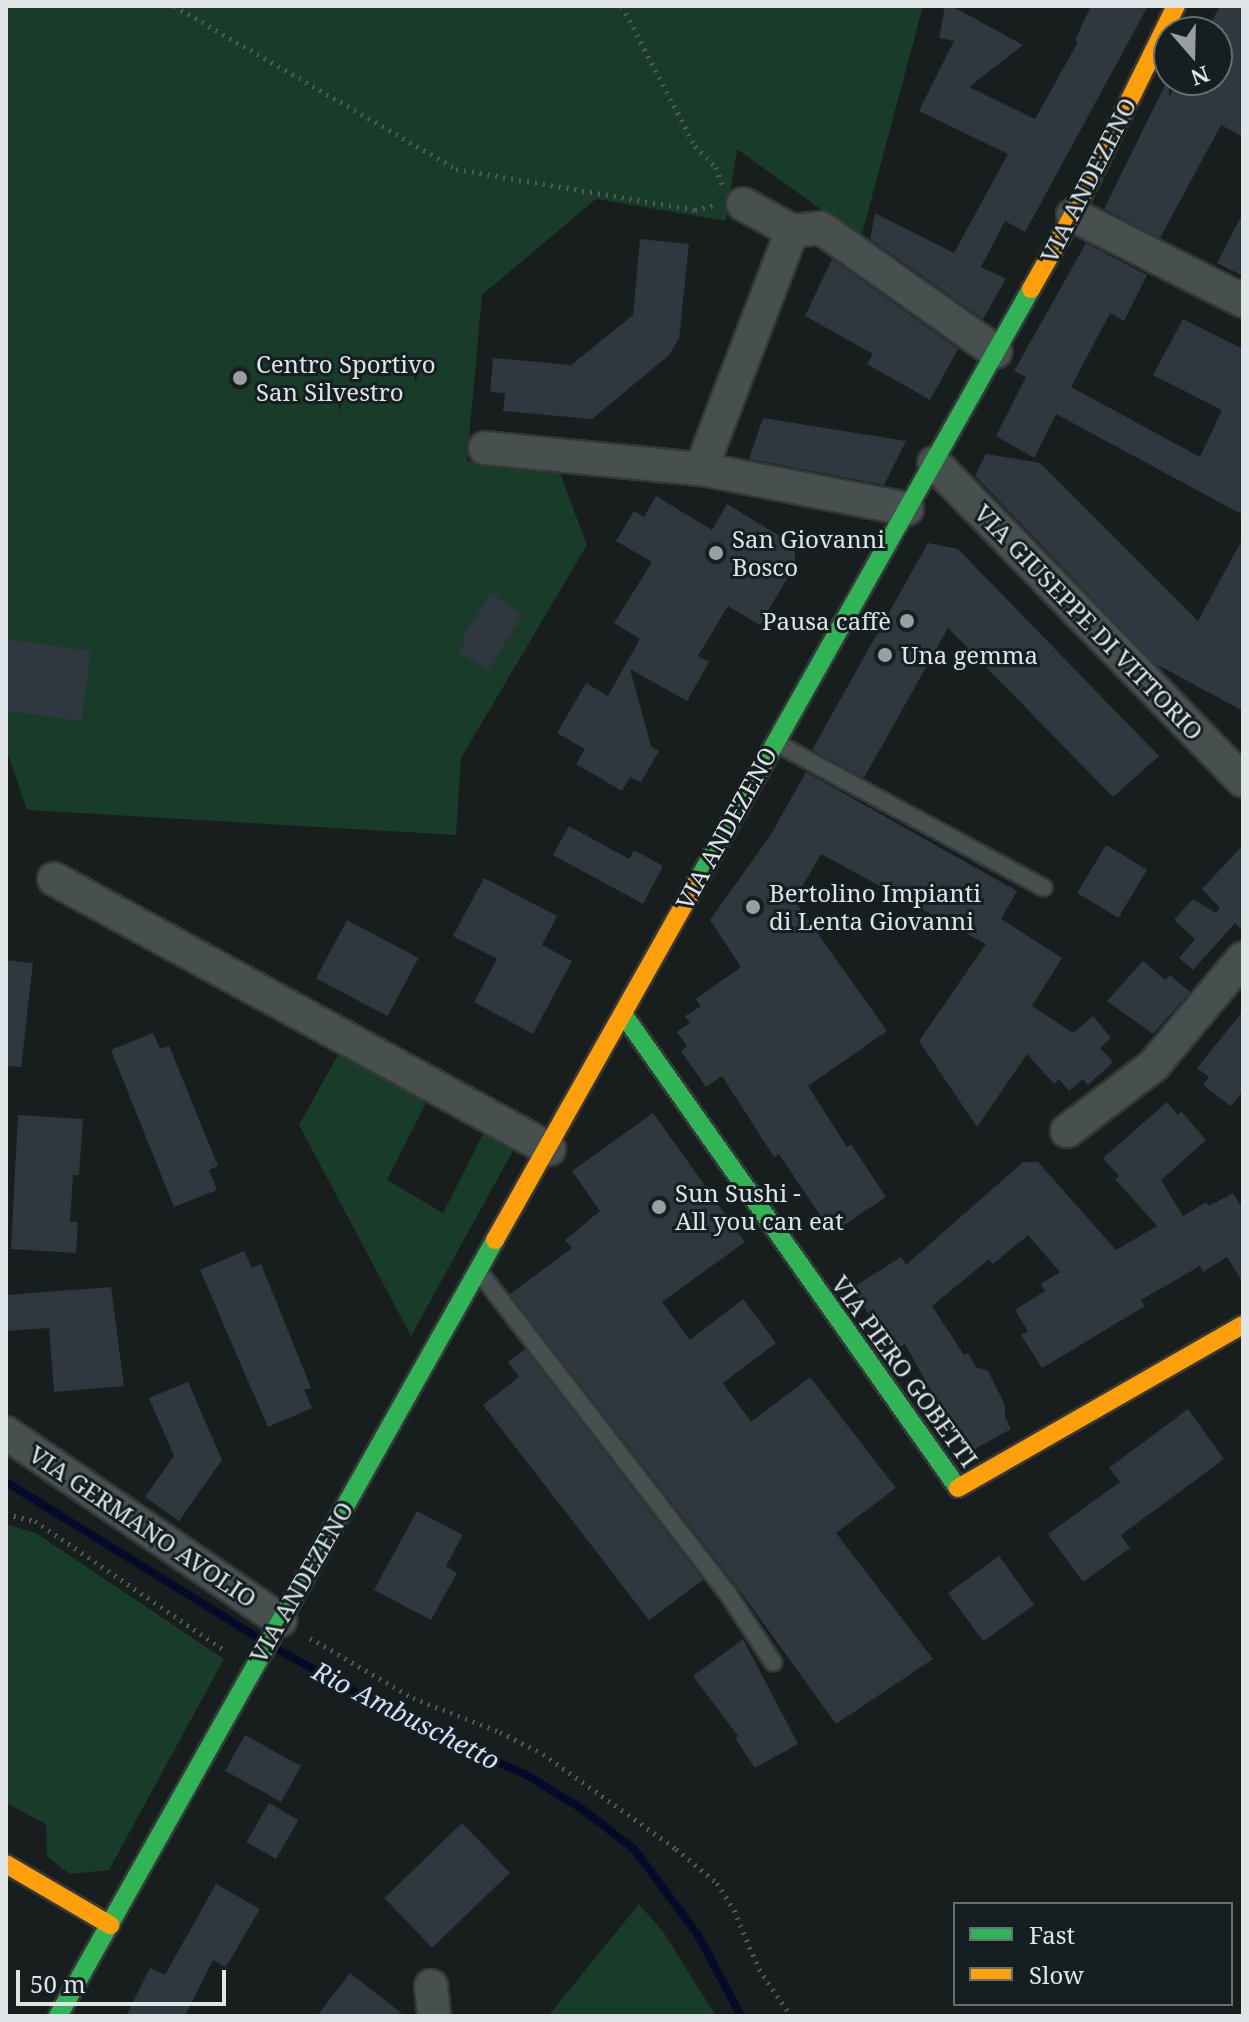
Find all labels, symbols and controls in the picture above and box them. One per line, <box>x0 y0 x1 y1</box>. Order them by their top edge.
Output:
north arrow <box>1153 16 1233 96</box>
text: N <box>1187 60 1214 94</box>
street label: VIA ANDEZENO <box>1034 93 1142 267</box>
place label: Centro Sportivo San Silvestro <box>256 350 436 406</box>
marker: Centro Sportivo San Silvestro <box>231 369 249 387</box>
street label: VIA GIUSEPPE DI VITTORIO <box>969 498 1209 746</box>
place label: San Giovanni Bosco <box>732 525 885 581</box>
marker: San Giovanni Bosco <box>707 544 725 562</box>
place label: Pausa caffè <box>762 607 891 635</box>
marker: Pausa caffè <box>898 612 916 630</box>
place label: Una gemma <box>901 641 1038 669</box>
marker: Una gemma <box>876 646 894 664</box>
street label: VIA ANDEZENO <box>670 742 782 914</box>
place label: Bertolino Impianti di Lenta Giovanni <box>769 879 981 935</box>
marker: Bertolino Impianti di Lenta Giovanni <box>744 898 762 916</box>
place label: Sun Sushi - All you can eat <box>675 1179 844 1235</box>
marker: Sun Sushi - All you can eat <box>650 1198 668 1216</box>
street label: VIA PIERO GOBETTI <box>826 1270 984 1472</box>
street label: VIA GERMANO AVOLIO <box>24 1439 262 1613</box>
street label: VIA ANDEZENO <box>243 1496 359 1668</box>
water label: Rio Ambuschetto <box>307 1655 505 1777</box>
legend <box>953 1902 1233 2006</box>
text: Fast <box>1029 1918 1075 1951</box>
scale bar <box>20 1954 230 2004</box>
text: Slow <box>1029 1958 1084 1991</box>
text: 50 m <box>30 1967 86 2000</box>

